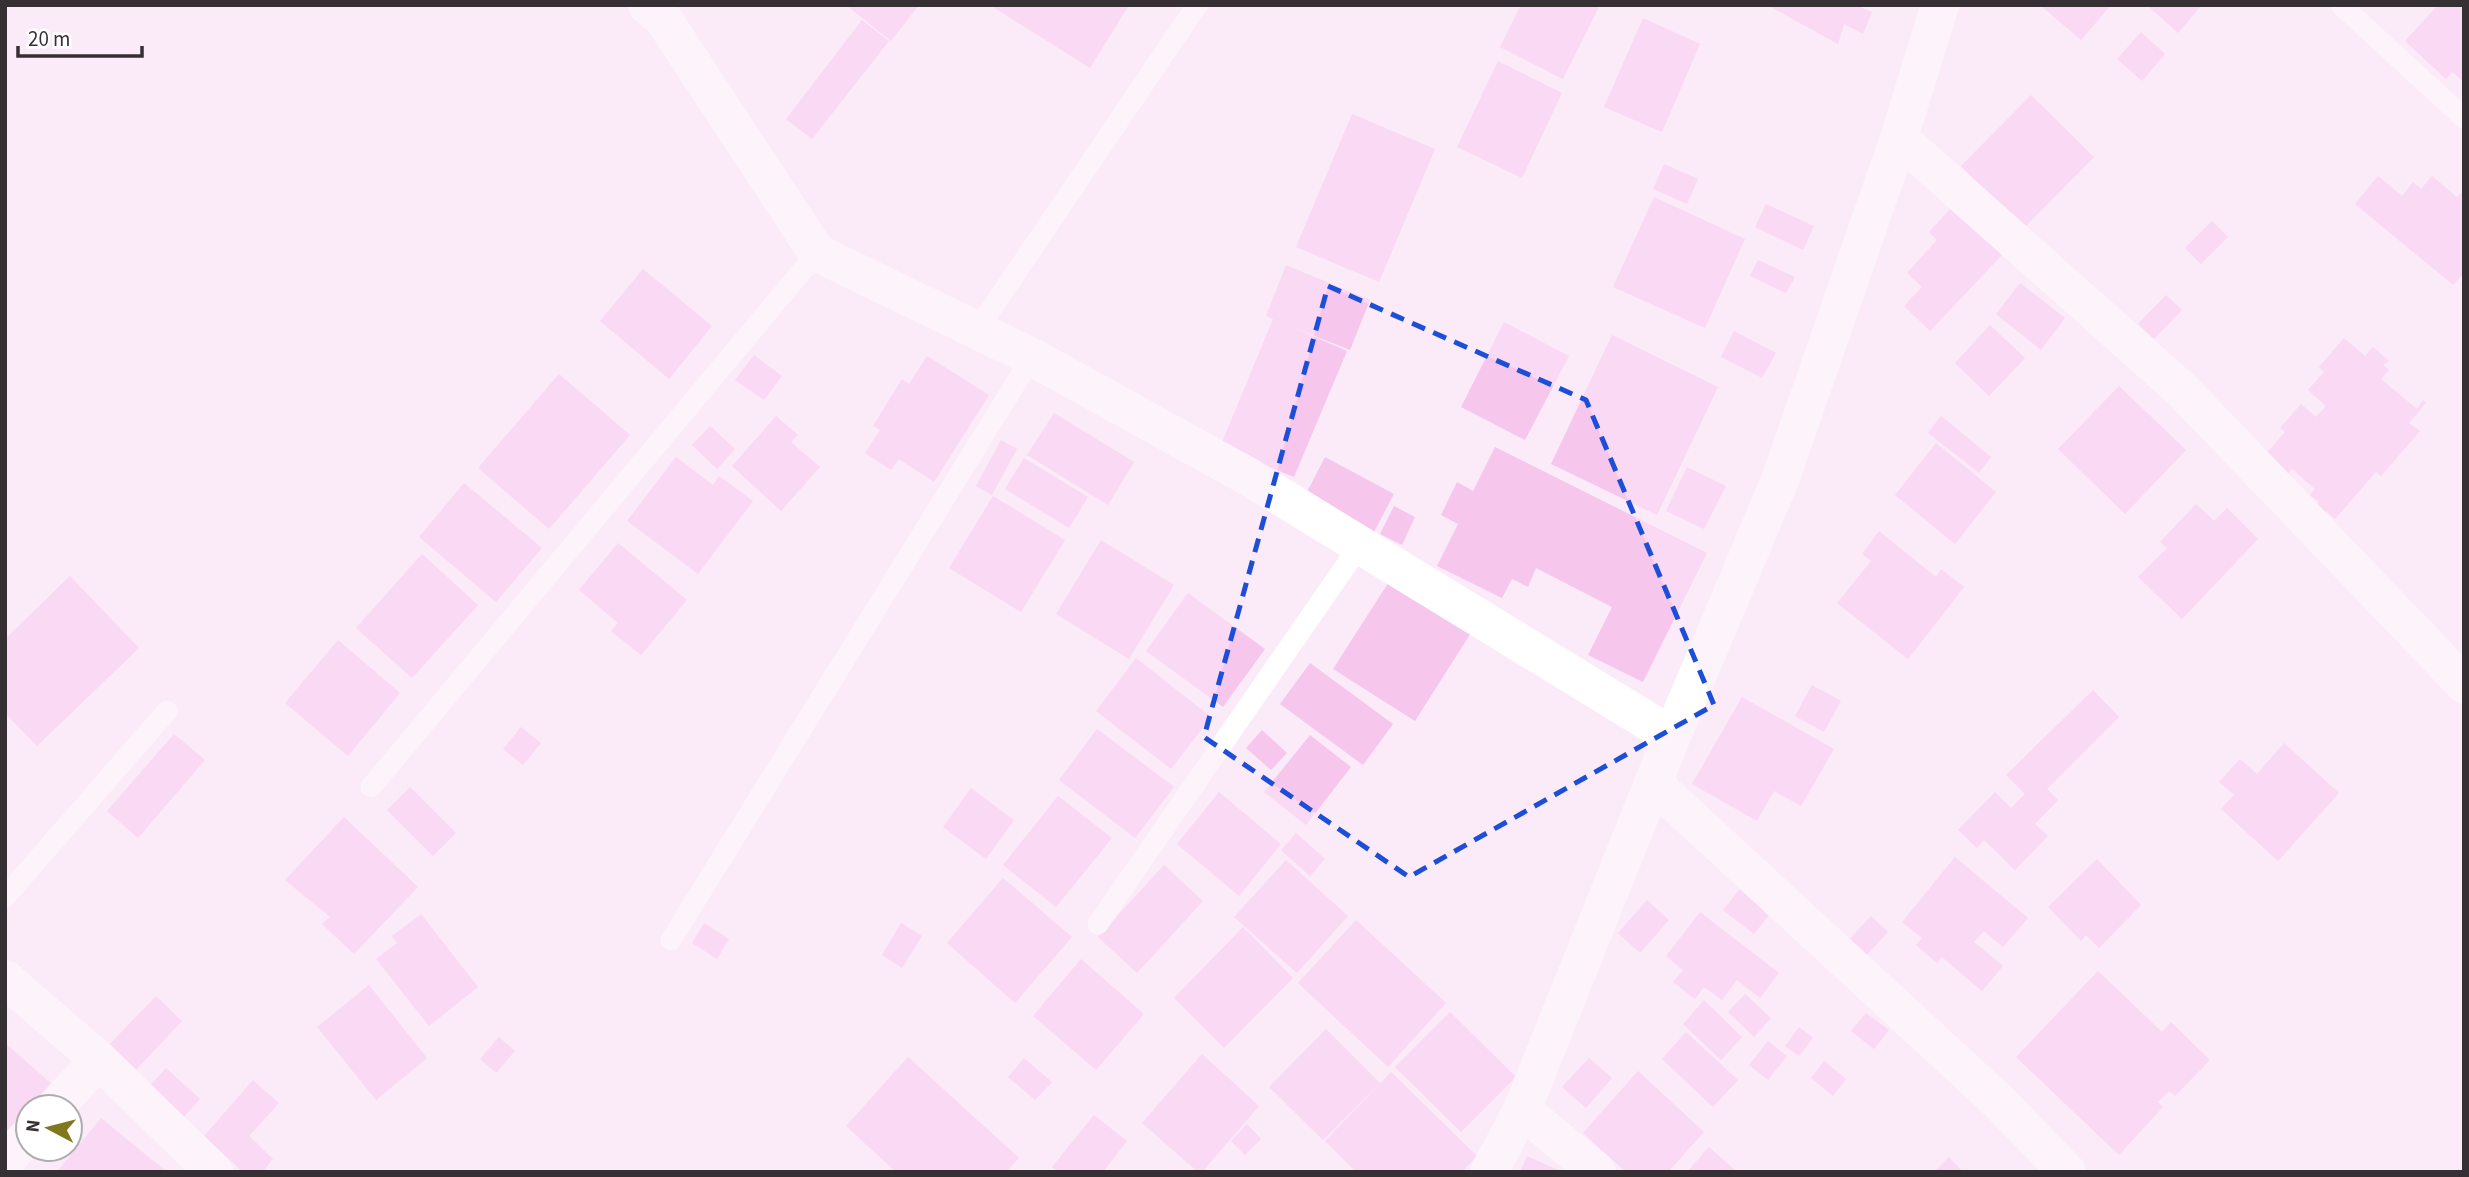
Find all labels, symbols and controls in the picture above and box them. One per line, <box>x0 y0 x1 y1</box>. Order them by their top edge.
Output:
scale bar <box>18 14 142 58</box>
text: 20 m <box>28 24 70 54</box>
north arrow <box>14 1093 84 1163</box>
text: N <box>19 1118 48 1134</box>

